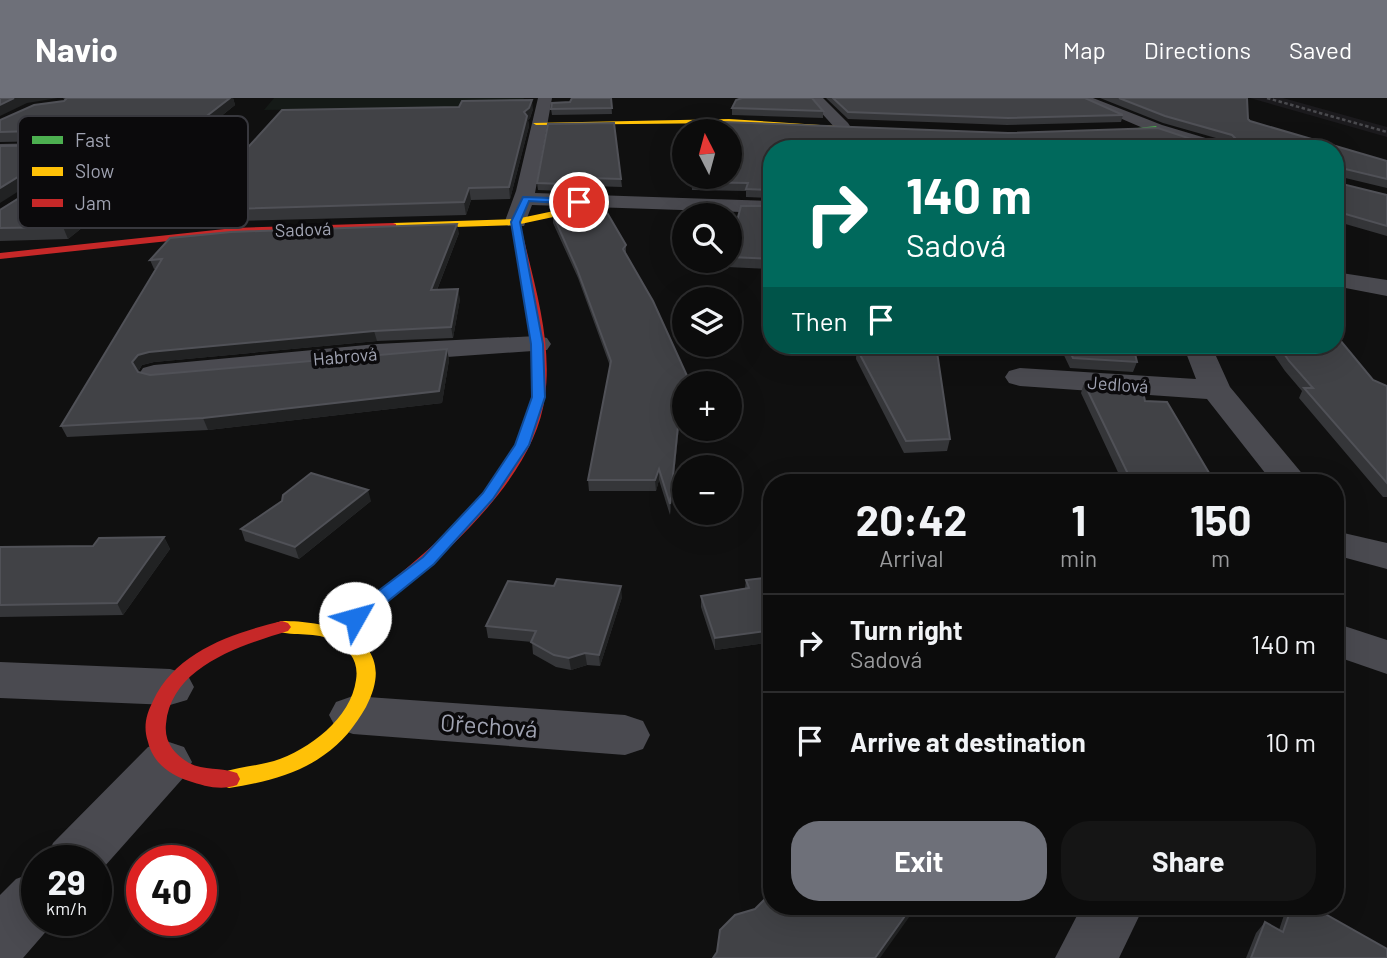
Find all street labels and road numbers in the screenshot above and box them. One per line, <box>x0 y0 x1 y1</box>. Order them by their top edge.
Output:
street label: Sadová <box>274 217 332 241</box>
street label: Habrová <box>312 342 378 370</box>
street label: Jedlová <box>1087 371 1149 397</box>
street label: Ořechová <box>439 707 539 743</box>

